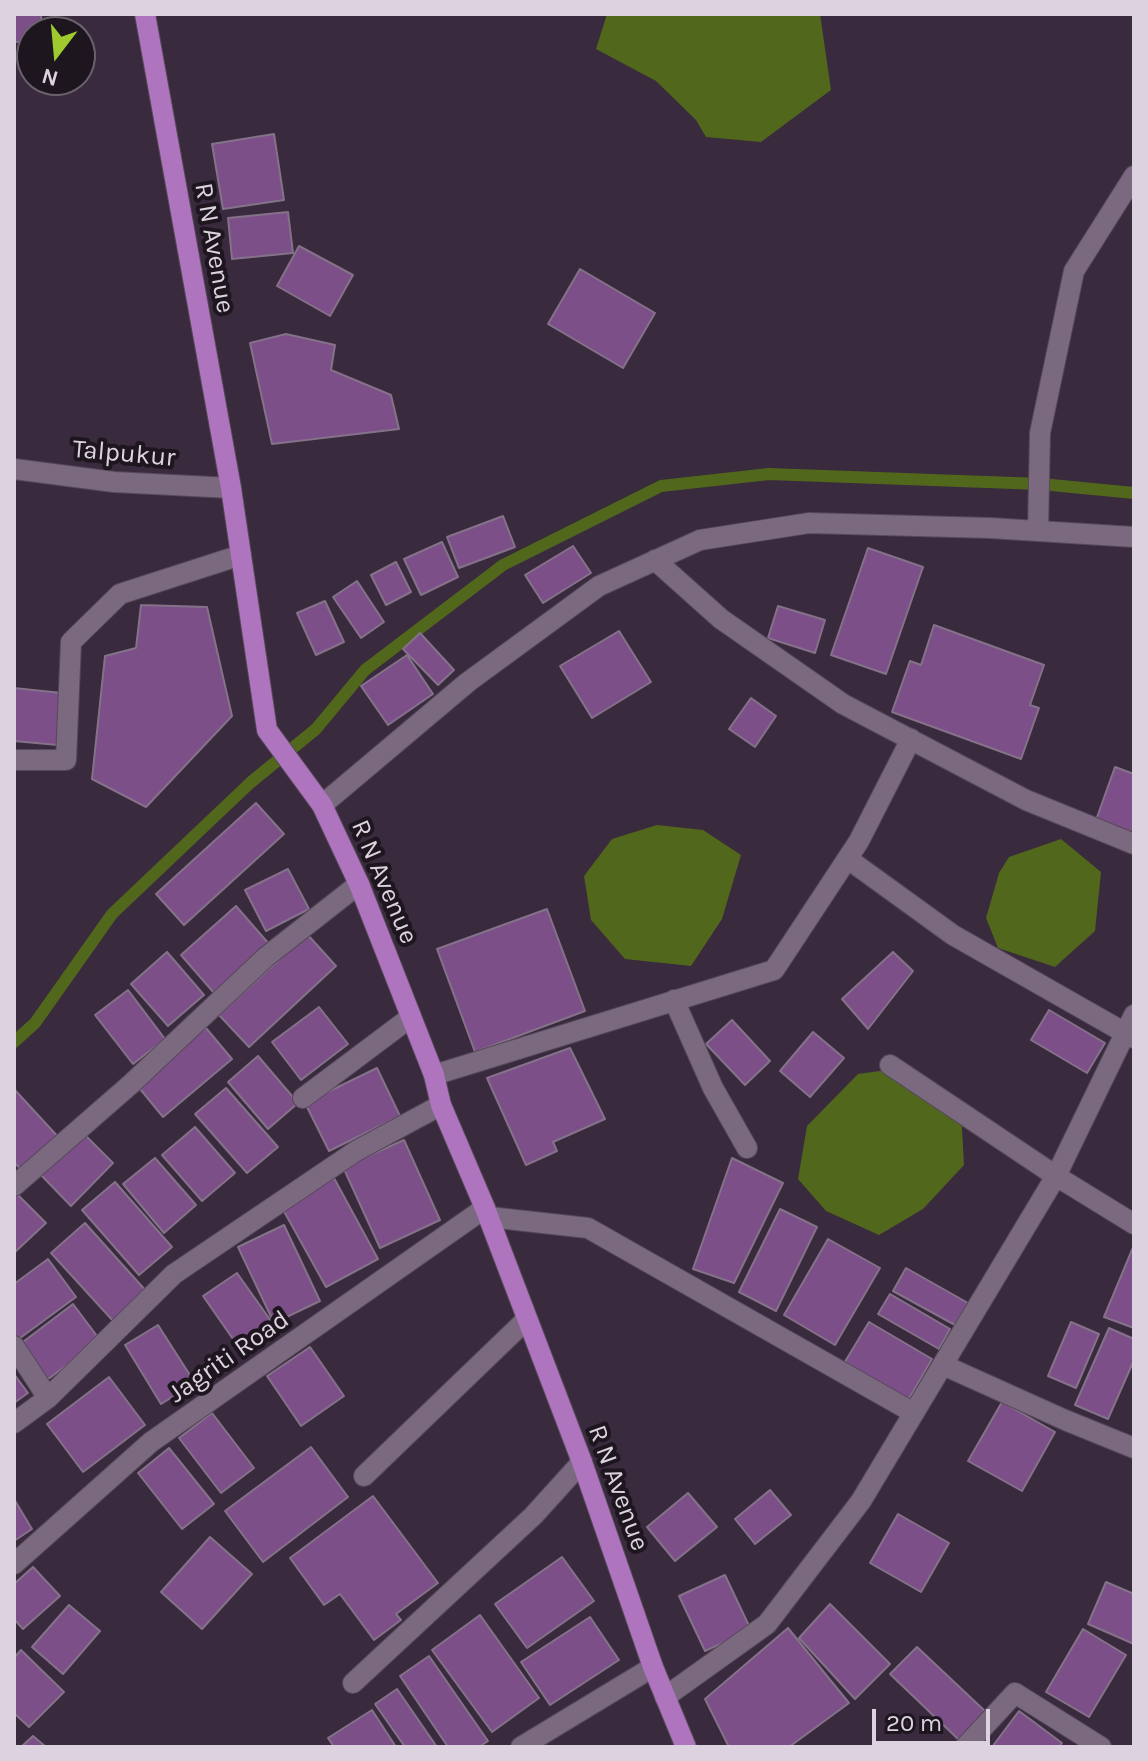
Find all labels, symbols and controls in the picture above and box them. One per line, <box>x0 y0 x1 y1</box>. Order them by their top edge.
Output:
north arrow <box>16 16 96 96</box>
text: N <box>39 62 61 92</box>
street label: R N Avenue <box>187 180 241 316</box>
street label: Talpukur <box>71 434 177 474</box>
street label: R N Avenue <box>344 815 424 949</box>
street label: Jagriti Road <box>163 1304 295 1410</box>
street label: R N Avenue <box>581 1421 655 1555</box>
scale bar <box>876 1693 994 1743</box>
text: 20 m <box>886 1709 942 1737</box>

